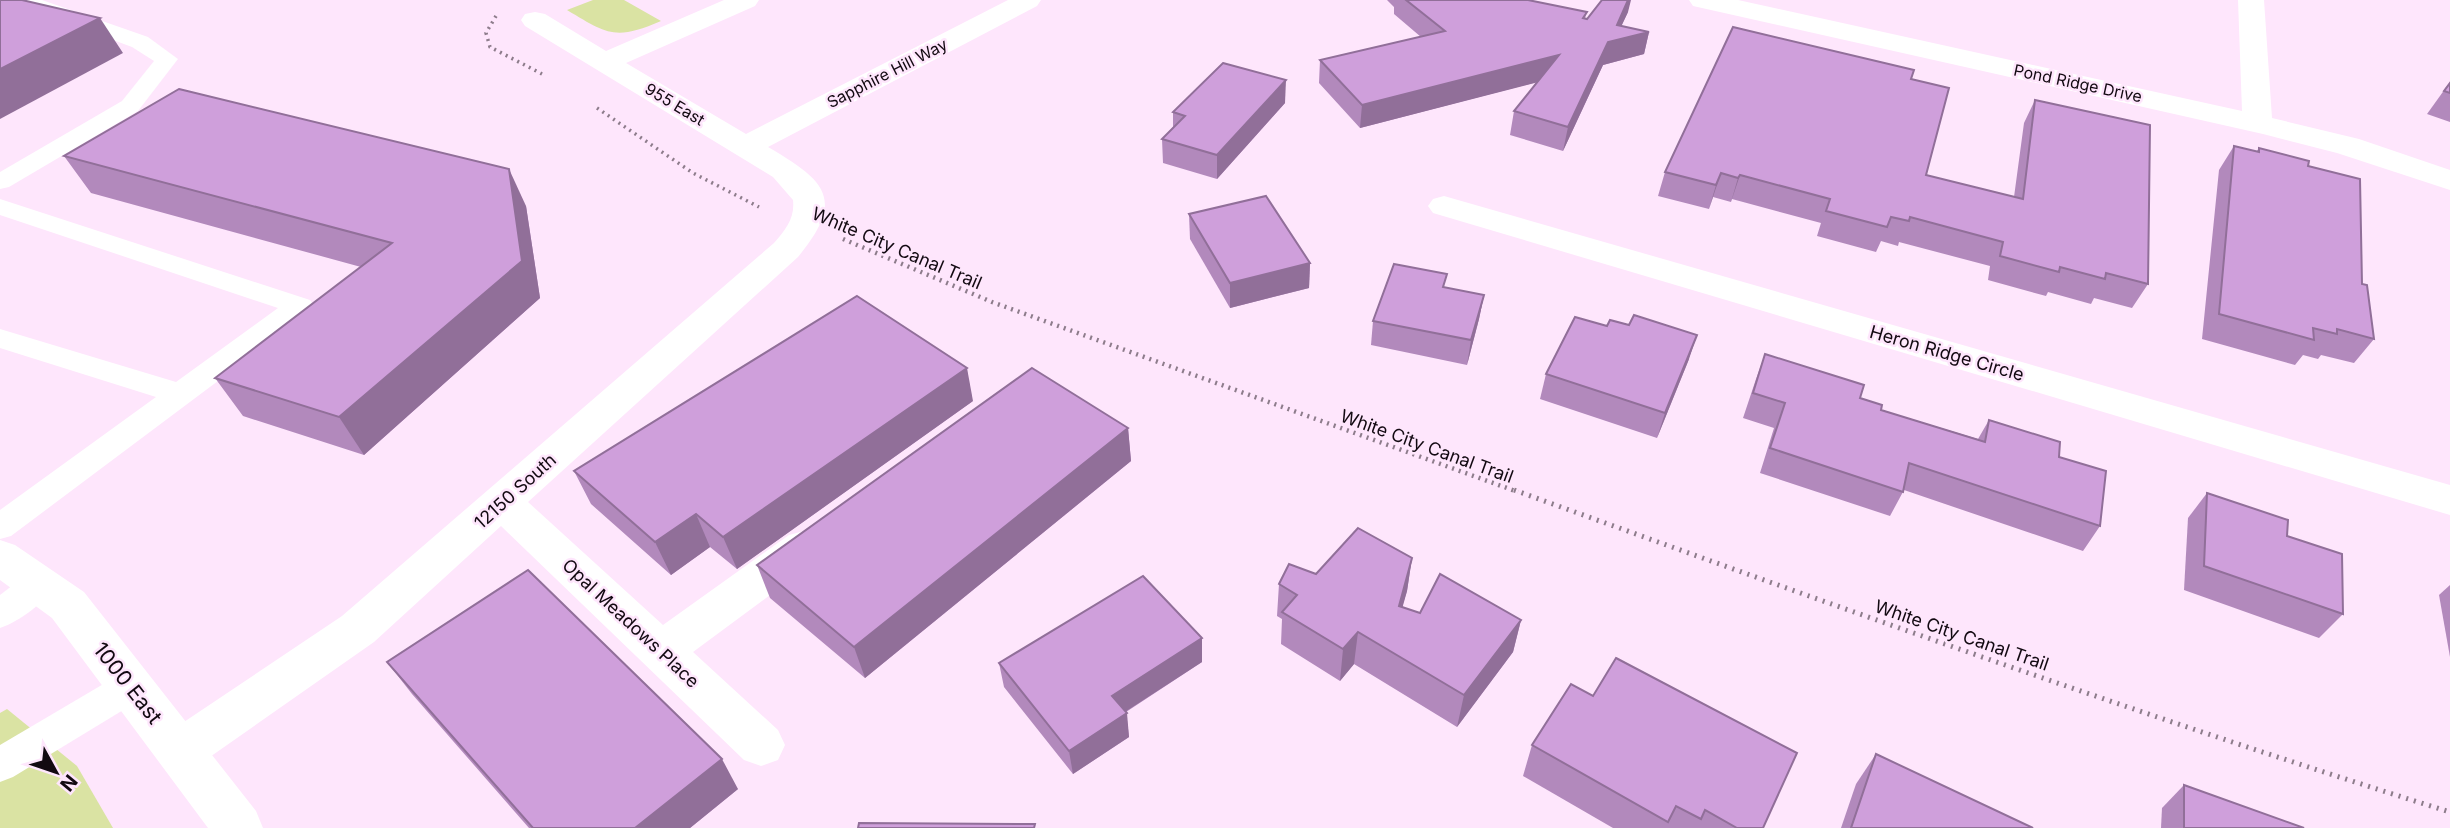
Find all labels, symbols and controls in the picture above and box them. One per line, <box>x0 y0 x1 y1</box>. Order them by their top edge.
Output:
street label: Sapphire Hill Way <box>823 34 951 112</box>
street label: Pond Ridge Drive <box>2012 60 2144 106</box>
street label: 955 East <box>641 78 709 130</box>
street label: White City Canal Trail <box>809 203 985 293</box>
street label: Heron Ridge Circle <box>1867 321 2027 385</box>
street label: White City Canal Trail <box>1338 405 1516 487</box>
street label: 12150 South <box>470 449 560 533</box>
street label: Opal Meadows Place <box>558 554 704 692</box>
street label: White City Canal Trail <box>1872 595 2052 675</box>
street label: 1000 East <box>88 637 168 729</box>
north arrow <box>21 737 91 807</box>
text: N <box>55 770 82 796</box>

